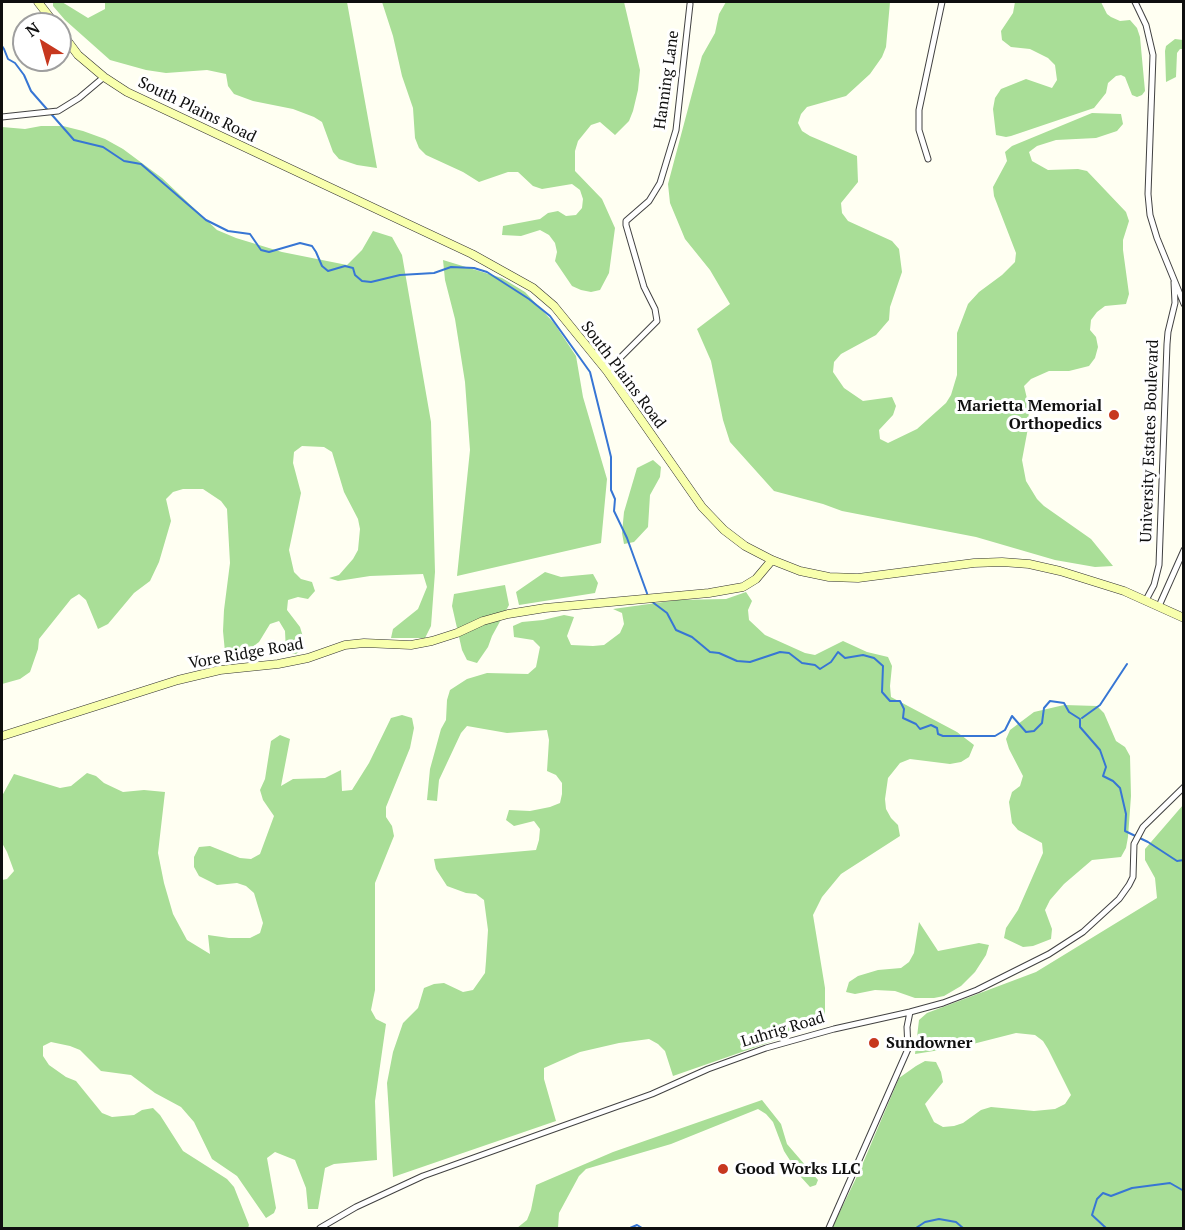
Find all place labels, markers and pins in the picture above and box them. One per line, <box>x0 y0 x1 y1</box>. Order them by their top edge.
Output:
place label: Marietta Memorial Orthopedics <box>957 396 1102 434</box>
marker: Marietta Memorial Orthopedics <box>1107 408 1121 422</box>
place label: Sundowner <box>886 1033 972 1053</box>
marker: Sundowner <box>867 1036 881 1050</box>
place label: Good Works LLC <box>735 1159 861 1179</box>
marker: Good Works LLC <box>716 1162 730 1176</box>

